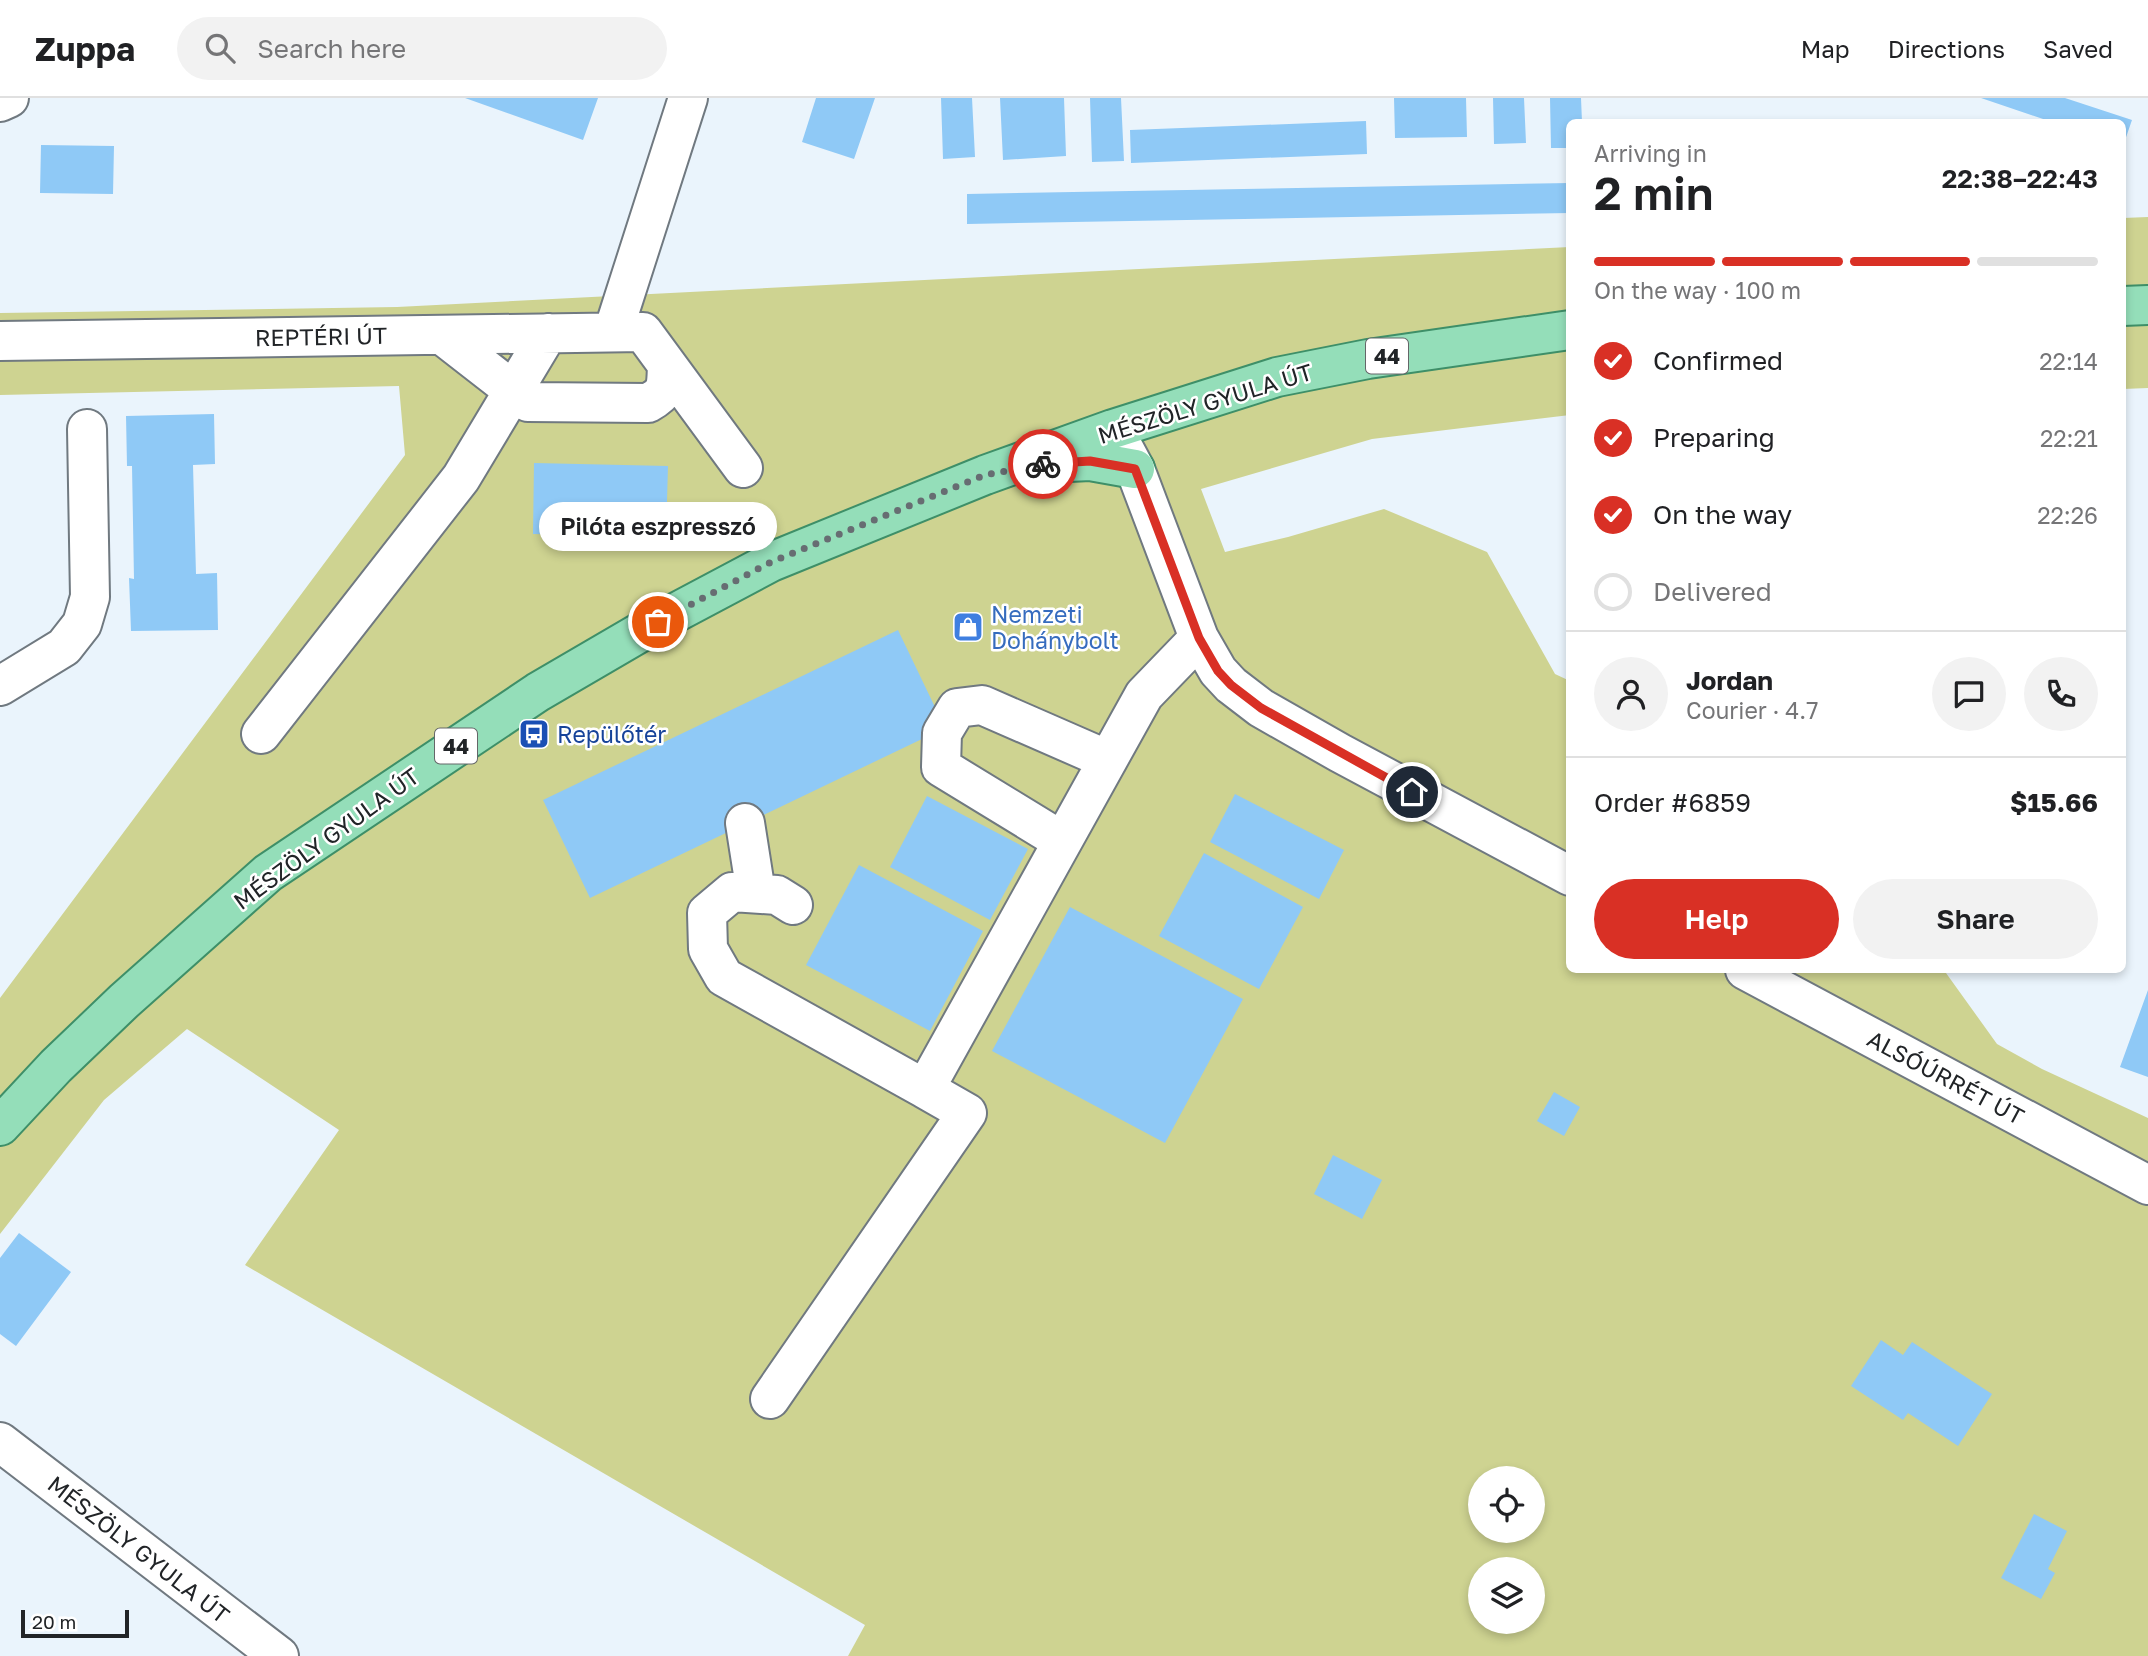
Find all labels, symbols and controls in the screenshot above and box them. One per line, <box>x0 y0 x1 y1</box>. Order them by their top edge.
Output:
search box <box>177 17 667 80</box>
text: Zuppa <box>35 29 135 68</box>
icon: search <box>201 29 239 67</box>
text: Search here <box>257 33 406 64</box>
text: Map <box>1801 34 1850 63</box>
text: Directions <box>1888 34 2005 63</box>
text: Saved <box>2043 34 2113 63</box>
text: Arriving in <box>1594 139 1707 167</box>
text: 22:38–22:43 <box>1942 163 2098 194</box>
text: 2 min <box>1594 165 1714 220</box>
text: On the way · 100 m <box>1594 276 1801 304</box>
street label: REPTÉRI ÚT <box>255 321 387 351</box>
road number: 44 <box>1366 338 1408 374</box>
icon: check <box>1594 342 1632 380</box>
text: Confirmed <box>1653 345 1783 376</box>
text: 22:14 <box>2039 347 2098 375</box>
street label: MÉSZÖLY GYULA ÚT <box>1094 357 1316 449</box>
icon: check <box>1594 419 1632 457</box>
text: Preparing <box>1653 422 1775 453</box>
text: 22:21 <box>2040 424 2098 452</box>
courier <box>1008 429 1078 499</box>
icon: bike <box>1024 445 1062 483</box>
icon: check <box>1594 496 1632 534</box>
text: On the way <box>1653 499 1792 530</box>
text: 22:26 <box>2037 501 2098 529</box>
callout: Pilóta eszpresszó <box>539 503 777 552</box>
text: Pilóta eszpresszó <box>560 512 756 540</box>
text: Delivered <box>1653 576 1772 607</box>
pin <box>628 592 688 652</box>
place label: Nemzeti Dohánybolt <box>991 600 1119 654</box>
icon: bag <box>639 603 677 641</box>
shop icon: Nemzeti Dohánybolt <box>951 610 985 644</box>
button: person <box>1594 657 1668 731</box>
button: chat <box>1932 657 2006 731</box>
button: phone <box>2024 657 2098 731</box>
text: Jordan <box>1686 665 1773 696</box>
text: Courier · 4.7 <box>1686 696 1818 724</box>
bus stop icon: Repülőtér <box>517 717 551 751</box>
place label: Repülőtér <box>557 720 666 748</box>
road number: 44 <box>435 728 477 764</box>
street label: MÉSZÖLY GYULA ÚT <box>228 761 424 915</box>
pin <box>1382 762 1442 822</box>
icon: home <box>1393 773 1431 811</box>
text: Order #6859 <box>1594 787 1751 818</box>
text: $15.66 <box>2010 787 2098 818</box>
button: Help <box>1594 879 1839 959</box>
button: Share <box>1853 879 2098 959</box>
street label: ALSÓÚRRÉT ÚT <box>1863 1024 2029 1130</box>
map controls <box>1468 1466 1545 1634</box>
button: locate <box>1468 1466 1545 1543</box>
street label: MÉSZÖLY GYULA ÚT <box>43 1469 235 1629</box>
button: layers <box>1468 1557 1545 1634</box>
scale bar <box>21 1607 130 1639</box>
text: 20 m <box>32 1610 76 1633</box>

